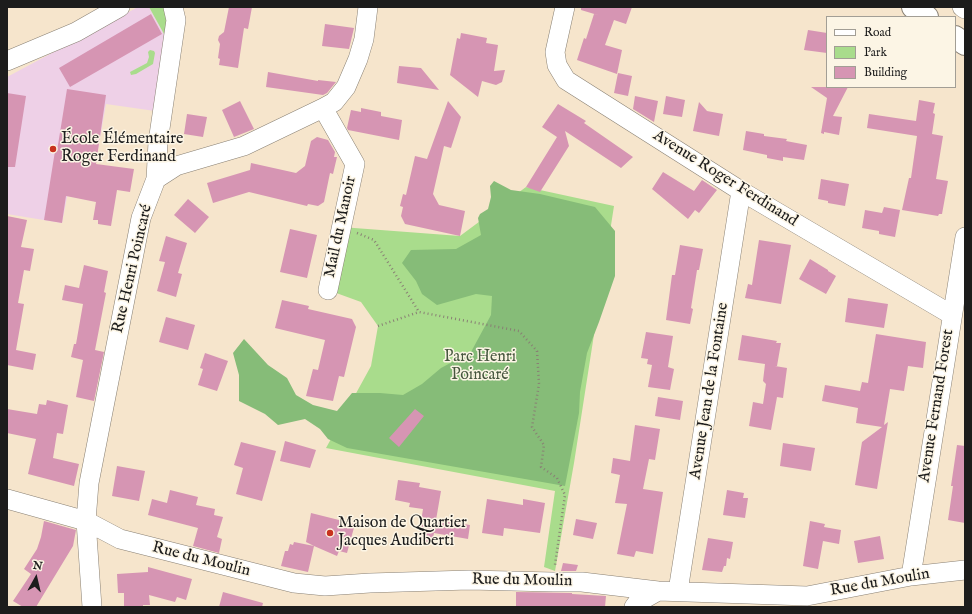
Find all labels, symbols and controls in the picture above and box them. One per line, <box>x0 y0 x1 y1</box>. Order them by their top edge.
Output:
legend <box>826 16 956 88</box>
text: Road <box>864 25 891 40</box>
text: Park <box>864 45 887 60</box>
text: Building <box>864 65 907 80</box>
street label: Avenue Roger Ferdinand <box>649 127 801 231</box>
place label: École Élémentaire Roger Ferdinand <box>61 130 183 168</box>
marker: École Élémentaire Roger Ferdinand <box>48 144 58 154</box>
street label: Mail du Manoir <box>321 174 361 280</box>
street label: Rue Henri Poincaré <box>109 203 157 335</box>
street label: Avenue Jean de la Fontaine <box>687 301 733 481</box>
street label: Avenue Fernand Forest <box>915 328 959 484</box>
park label: Parc Henri Poincaré <box>444 348 516 386</box>
place label: Maison de Quartier Jacques Audiberti <box>338 514 467 552</box>
marker: Maison de Quartier Jacques Audiberti <box>325 528 335 538</box>
street label: Rue du Moulin <box>150 539 252 581</box>
north arrow <box>16 558 56 598</box>
text: N <box>32 559 43 574</box>
street label: Rue du Moulin <box>829 565 931 601</box>
street label: Rue du Moulin <box>472 571 572 591</box>

